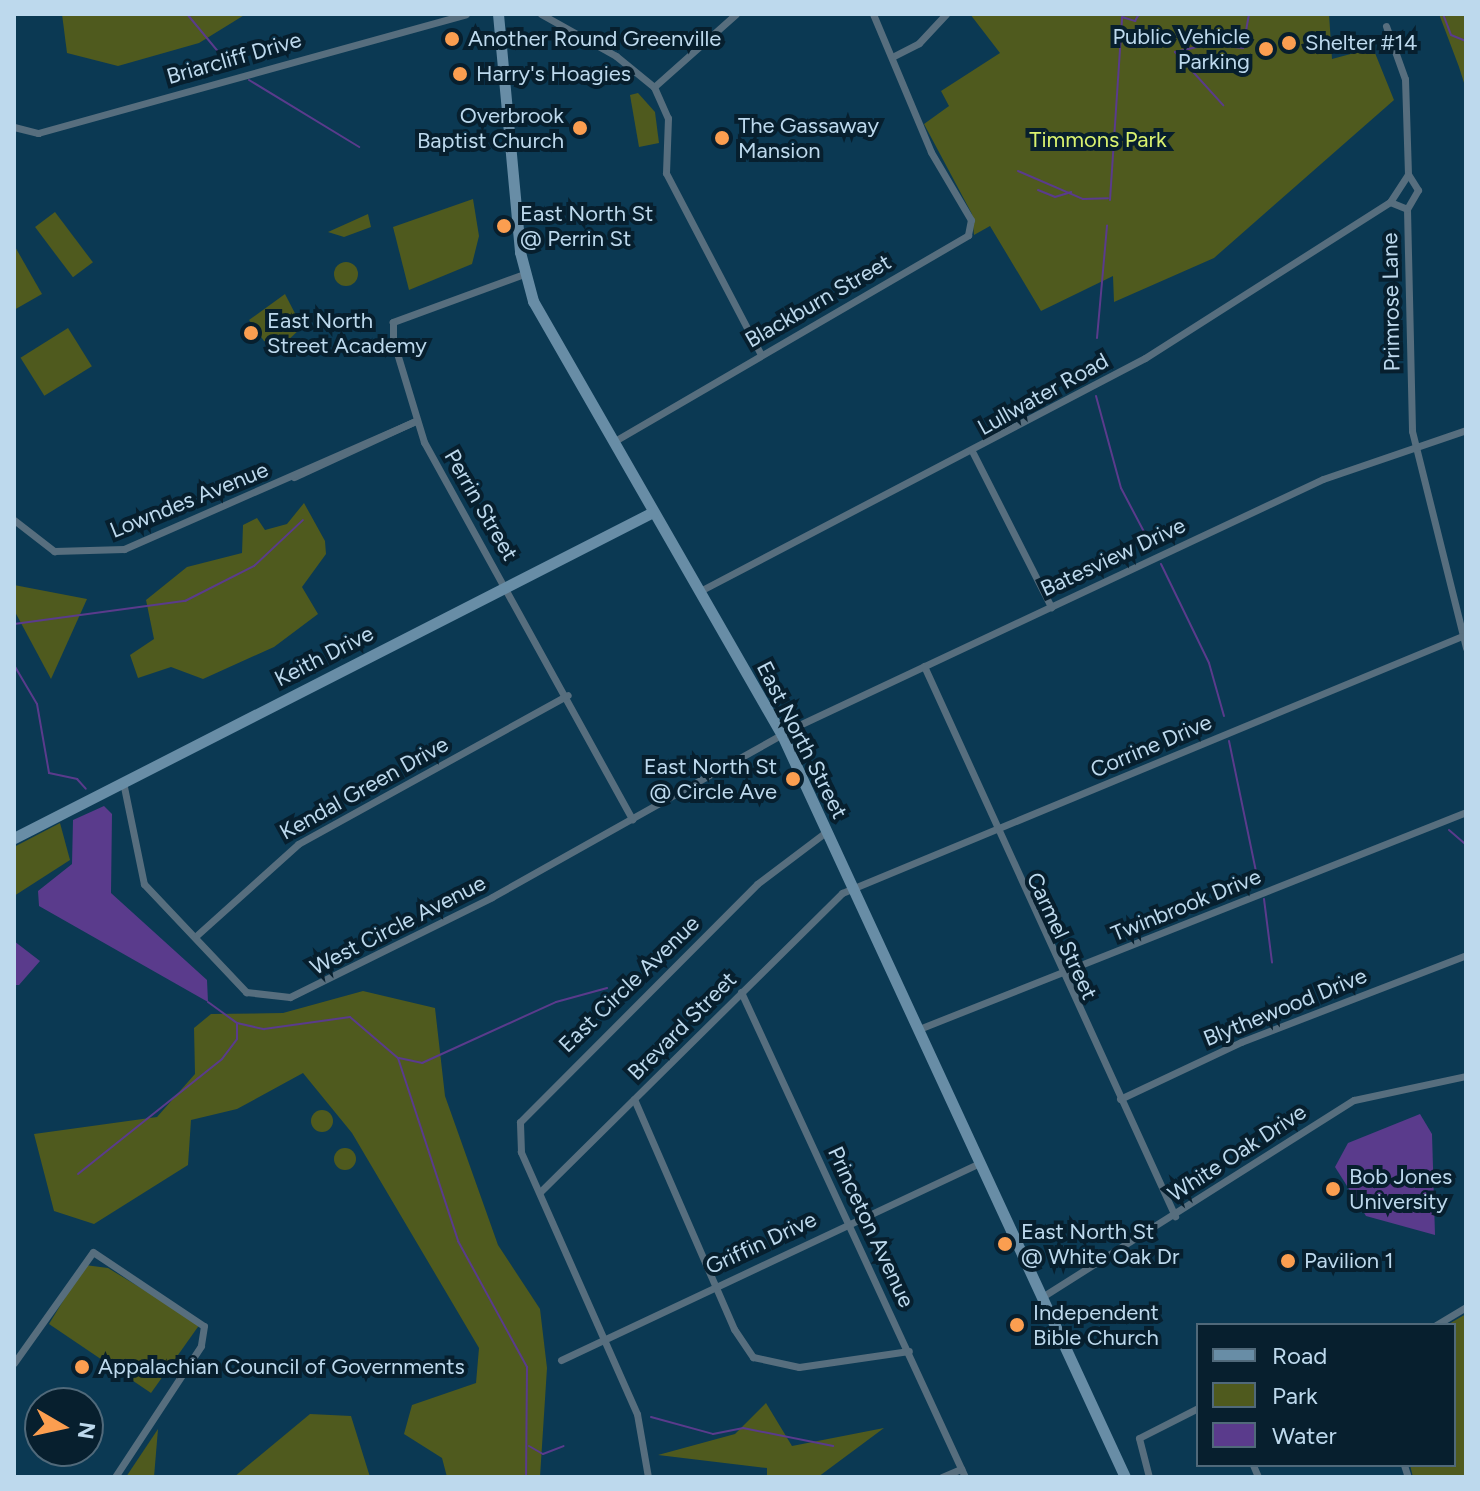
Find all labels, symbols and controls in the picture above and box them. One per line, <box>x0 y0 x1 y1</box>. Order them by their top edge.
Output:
place label: Public Vehicle Parking <box>1112 23 1250 74</box>
street label: Briarcliff Drive <box>164 26 304 90</box>
place label: Another Round Greenville <box>468 26 721 52</box>
marker: Another Round Greenville <box>443 30 461 48</box>
place label: Shelter #14 <box>1305 30 1417 56</box>
marker: Shelter #14 <box>1280 34 1298 52</box>
marker: Public Vehicle Parking <box>1257 40 1275 58</box>
place label: Harry's Hoagies <box>476 61 631 87</box>
marker: Harry's Hoagies <box>451 65 469 83</box>
place label: Overbrook Baptist Church <box>417 102 564 154</box>
place label: The Gassaway Mansion <box>738 112 879 164</box>
marker: Overbrook Baptist Church <box>571 119 589 137</box>
park label: Timmons Park <box>1029 127 1167 153</box>
marker: The Gassaway Mansion <box>713 129 731 147</box>
place label: East North St @ Perrin St <box>520 200 653 252</box>
marker: East North St @ Perrin St <box>495 217 513 235</box>
street label: Primrose Lane <box>1377 232 1405 372</box>
street label: Blackburn Street <box>740 249 896 353</box>
place label: East North Street Academy <box>267 307 427 358</box>
marker: East North Street Academy <box>242 324 260 342</box>
street label: Lullwater Road <box>973 347 1113 441</box>
street label: Perrin Street <box>439 445 523 565</box>
street label: Lowndes Avenue <box>106 456 272 544</box>
street label: Batesview Drive <box>1036 512 1190 602</box>
street label: Keith Drive <box>270 620 378 692</box>
street label: East North Street <box>751 657 853 823</box>
street label: Corrine Drive <box>1086 709 1216 783</box>
street label: Kendal Green Drive <box>275 731 453 845</box>
place label: East North St @ Circle Ave <box>644 753 777 804</box>
marker: East North St @ Circle Ave <box>784 770 802 788</box>
street label: Twinbrook Drive <box>1107 863 1265 947</box>
street label: Carmel Street <box>1021 868 1103 1004</box>
street label: West Circle Avenue <box>306 869 490 981</box>
street label: East Circle Avenue <box>553 910 705 1058</box>
street label: Blythewood Drive <box>1199 962 1371 1052</box>
street label: Brevard Street <box>622 966 742 1086</box>
street label: White Oak Drive <box>1163 1099 1311 1207</box>
street label: Princeton Avenue <box>822 1142 920 1312</box>
place label: Bob Jones University <box>1349 1163 1452 1214</box>
marker: Bob Jones University <box>1324 1180 1342 1198</box>
street label: Griffin Drive <box>701 1206 821 1280</box>
place label: East North St @ White Oak Dr <box>1021 1218 1179 1270</box>
marker: East North St @ White Oak Dr <box>996 1235 1014 1253</box>
place label: Pavilion 1 <box>1304 1248 1394 1274</box>
marker: Pavilion 1 <box>1279 1252 1297 1270</box>
place label: Independent Bible Church <box>1033 1299 1159 1350</box>
marker: Independent Bible Church <box>1008 1316 1026 1334</box>
legend <box>1196 1323 1456 1467</box>
text: Road <box>1272 1341 1327 1370</box>
place label: Appalachian Council of Governments <box>98 1354 465 1380</box>
marker: Appalachian Council of Governments <box>73 1358 91 1376</box>
text: Park <box>1272 1381 1318 1410</box>
north arrow <box>24 1387 104 1467</box>
text: N <box>72 1420 101 1441</box>
text: Water <box>1272 1421 1337 1450</box>

